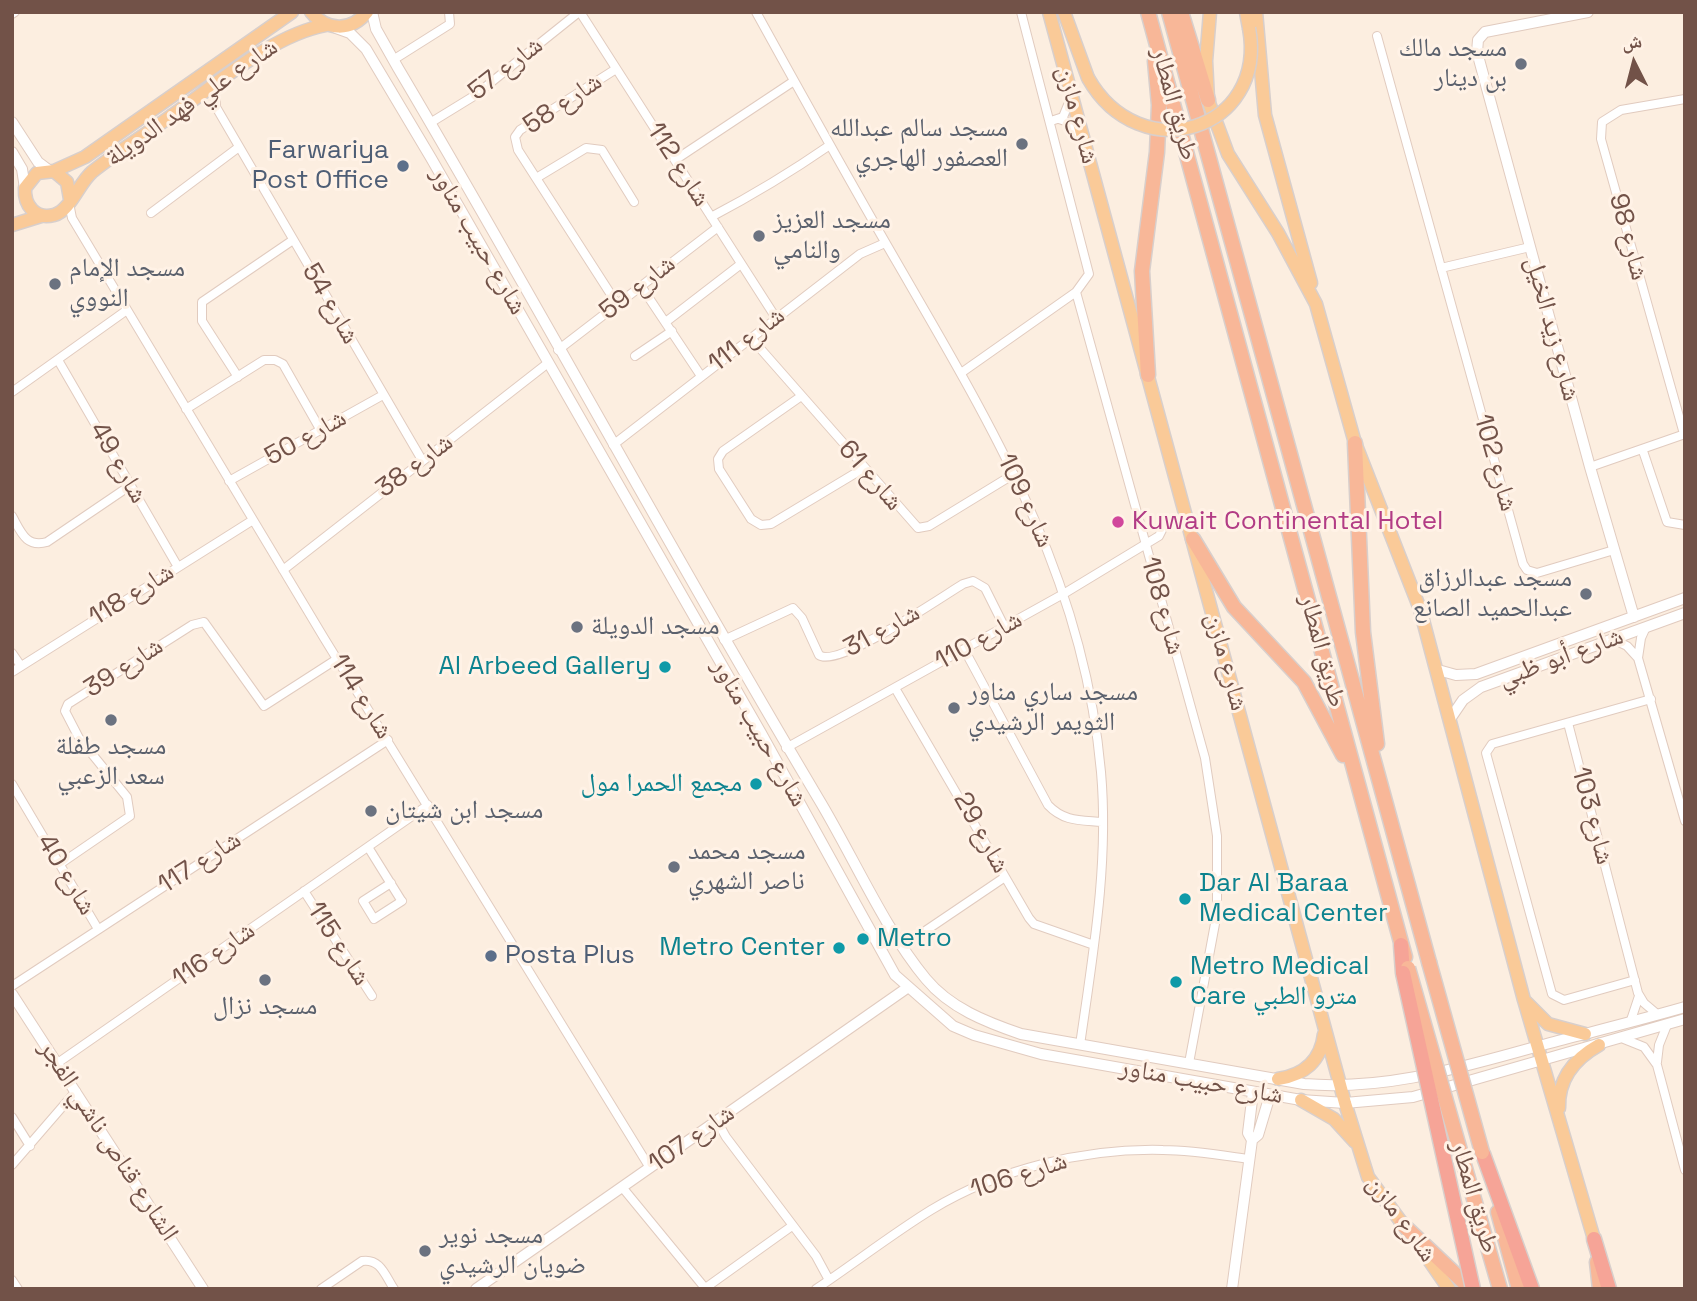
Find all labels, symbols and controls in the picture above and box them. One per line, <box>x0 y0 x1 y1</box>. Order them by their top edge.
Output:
north arrow <box>1599 28 1669 98</box>
text: ش <box>1620 28 1643 55</box>
street label: شارع 57 <box>462 30 550 108</box>
street label: شارع علي فهد الدويلة <box>100 32 284 174</box>
place label: مسجد مالك بن دينار <box>1399 33 1507 94</box>
street label: طريق المطار <box>1144 44 1204 164</box>
marker: مسجد مالك بن دينار <box>1513 56 1529 72</box>
street label: شارع مازن <box>1049 63 1105 167</box>
street label: شارع 58 <box>518 66 608 142</box>
place label: مسجد سالم عبدالله العصفور الهاجري <box>830 113 1008 174</box>
street label: شارع 112 <box>639 117 717 213</box>
place label: Farwariya Post Office <box>252 135 389 196</box>
marker: مسجد سالم عبدالله العصفور الهاجري <box>1014 136 1030 152</box>
marker: Farwariya Post Office <box>395 158 411 174</box>
street label: شارع حبيب مناور <box>423 161 533 321</box>
street label: شارع 98 <box>1602 190 1654 284</box>
place label: مسجد العزيز والنامي <box>773 205 891 266</box>
marker: مسجد العزيز والنامي <box>751 228 767 244</box>
street label: شارع 59 <box>594 249 682 327</box>
place label: مسجد الإمام النووي <box>69 253 185 314</box>
street label: شارع زيد الخيل <box>1518 254 1586 404</box>
street label: شارع 54 <box>295 258 365 350</box>
marker: مسجد الإمام النووي <box>47 276 63 292</box>
street label: شارع 111 <box>702 300 792 380</box>
street label: شارع 50 <box>260 403 352 473</box>
street label: شارع 102 <box>1466 411 1524 515</box>
street label: شارع 49 <box>82 417 154 509</box>
street label: شارع 38 <box>370 427 460 505</box>
street label: شارع 61 <box>831 435 909 517</box>
street label: شارع 109 <box>990 449 1060 553</box>
place label: Kuwait Continental Hotel <box>1132 506 1443 538</box>
marker: Kuwait Continental Hotel <box>1110 514 1126 530</box>
street label: شارع 108 <box>1133 554 1191 658</box>
street label: شارع 118 <box>84 557 180 633</box>
place label: مسجد عبدالرزاق عبدالحميد الصانع <box>1413 563 1572 624</box>
marker: مسجد عبدالرزاق عبدالحميد الصانع <box>1578 586 1594 602</box>
street label: طريق المطار <box>1292 591 1352 711</box>
street label: شارع 31 <box>838 597 926 665</box>
street label: شارع 110 <box>930 604 1028 678</box>
street label: شارع مازن <box>1198 610 1254 714</box>
place label: مسجد الدويلة <box>591 611 720 643</box>
marker: مسجد الدويلة <box>569 619 585 635</box>
street label: شارع أبو ظبي <box>1494 621 1628 695</box>
street label: شارع 39 <box>79 631 169 705</box>
street label: شارع 114 <box>323 649 399 745</box>
place label: Al Arbeed Gallery <box>438 651 651 683</box>
street label: شارع حبيب مناور <box>704 653 814 813</box>
marker: Al Arbeed Gallery <box>657 659 673 675</box>
place label: مسجد ساري مناور الثويمر الرشيدي <box>968 677 1138 738</box>
marker: مسجد ساري مناور الثويمر الرشيدي <box>946 700 962 716</box>
marker: مسجد طفلة سعد الزعبي <box>103 712 119 728</box>
place label: مسجد طفلة سعد الزعبي <box>56 731 166 792</box>
street label: شارع 103 <box>1564 764 1620 868</box>
place label: مجمع الحمرا مول <box>580 768 742 800</box>
marker: مجمع الحمرا مول <box>748 776 764 792</box>
street label: شارع 29 <box>946 787 1016 879</box>
place label: مسجد ابن شيتان <box>385 795 543 827</box>
marker: مسجد ابن شيتان <box>363 803 379 819</box>
street label: شارع 117 <box>153 825 247 901</box>
street label: شارع 40 <box>30 829 102 921</box>
place label: مسجد محمد ناصر الشهري <box>688 836 806 898</box>
marker: مسجد محمد ناصر الشهري <box>666 859 682 875</box>
place label: Dar Al Baraa Medical Center <box>1199 868 1388 930</box>
marker: Dar Al Baraa Medical Center <box>1177 891 1193 907</box>
street label: شارع 115 <box>299 896 377 992</box>
street label: شارع 116 <box>167 915 261 995</box>
place label: Metro <box>877 923 952 955</box>
marker: Metro <box>855 931 871 947</box>
place label: Metro Center <box>659 932 825 964</box>
place label: Posta Plus <box>505 940 635 972</box>
marker: Metro Center <box>831 940 847 956</box>
marker: Posta Plus <box>483 948 499 964</box>
place label: Metro Medical Care مترو الطبي <box>1190 951 1369 1012</box>
marker: مسجد نزال <box>257 972 273 988</box>
marker: Metro Medical Care مترو الطبي <box>1168 974 1184 990</box>
place label: مسجد نزال <box>213 991 317 1023</box>
street label: الشارع قناص ناشي الفجر <box>31 1035 185 1247</box>
street label: شارع حبيب مناور <box>1117 1052 1285 1112</box>
street label: شارع 107 <box>643 1098 741 1180</box>
street label: طريق المطار <box>1443 1137 1505 1257</box>
street label: شارع 106 <box>967 1146 1071 1206</box>
street label: شارع مازن <box>1359 1169 1443 1269</box>
place label: مسجد نوير ضويان الرشيدي <box>439 1220 586 1282</box>
marker: مسجد نوير ضويان الرشيدي <box>417 1243 433 1259</box>

